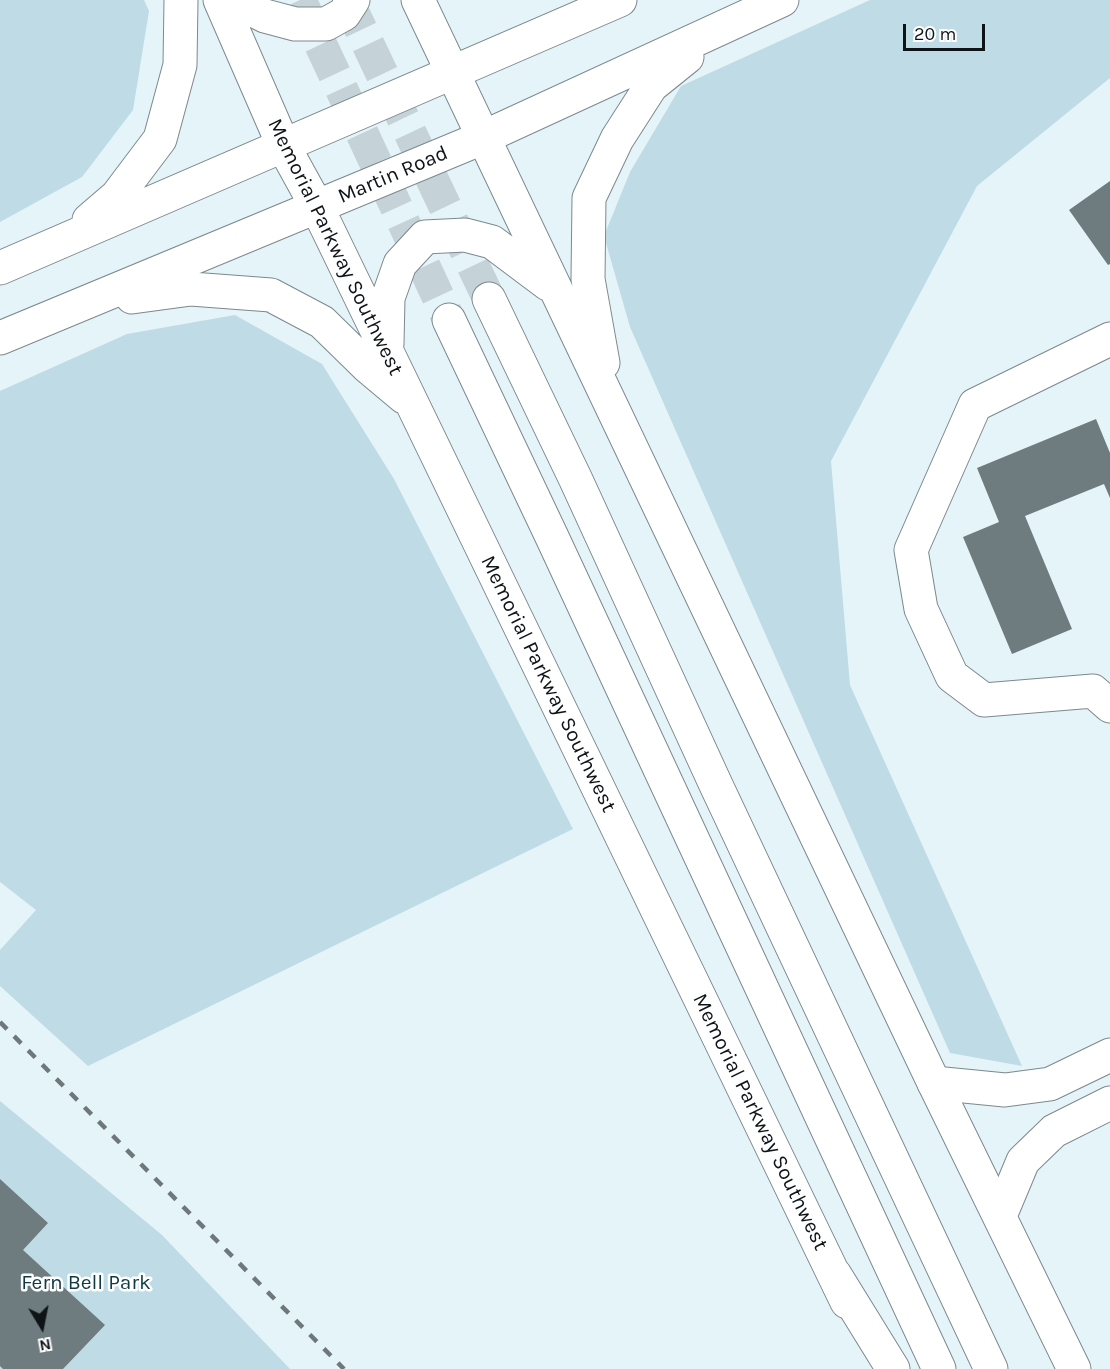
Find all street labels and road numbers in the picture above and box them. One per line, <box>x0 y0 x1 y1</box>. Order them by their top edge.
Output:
street label: Memorial Parkway Southwest <box>262 115 408 379</box>
street label: Martin Road <box>334 141 452 209</box>
street label: Memorial Parkway Southwest <box>475 552 621 816</box>
street label: Memorial Parkway Southwest <box>687 990 833 1254</box>

